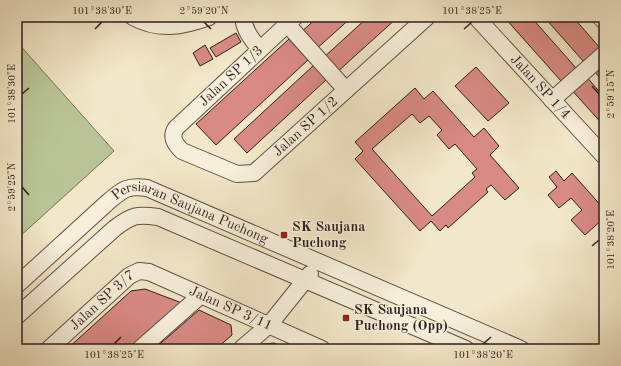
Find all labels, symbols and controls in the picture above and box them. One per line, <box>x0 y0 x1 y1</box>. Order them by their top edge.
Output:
text: 101°38'30"E <box>72 6 132 16</box>
text: 2°59'20"N <box>180 6 229 16</box>
text: 101°38'25"E <box>442 6 502 16</box>
street label: Jalan SP 1/3 <box>196 43 266 109</box>
street label: Jalan SP 1/4 <box>508 52 573 122</box>
text: 101°38'30"E <box>7 64 17 124</box>
text: 2°59'15"N <box>606 69 616 118</box>
street label: Jalan SP 1/2 <box>271 94 340 159</box>
text: 2°59'25"N <box>7 162 17 211</box>
street label: Persiaran Saujana Puchong <box>109 180 271 246</box>
text: 101°38'20"E <box>606 210 616 270</box>
place label: SK Saujana Puchong <box>292 220 365 250</box>
marker: SK Saujana Puchong <box>279 230 289 240</box>
street label: Jalan SP 3/7 <box>67 268 136 333</box>
street label: Jalan SP 3/11 <box>187 284 274 333</box>
place label: SK Saujana Puchong (Opp) <box>354 303 448 333</box>
marker: SK Saujana Puchong (Opp) <box>341 313 351 323</box>
text: 101°38'25"E <box>84 350 144 360</box>
text: 101°38'20"E <box>453 350 513 360</box>

